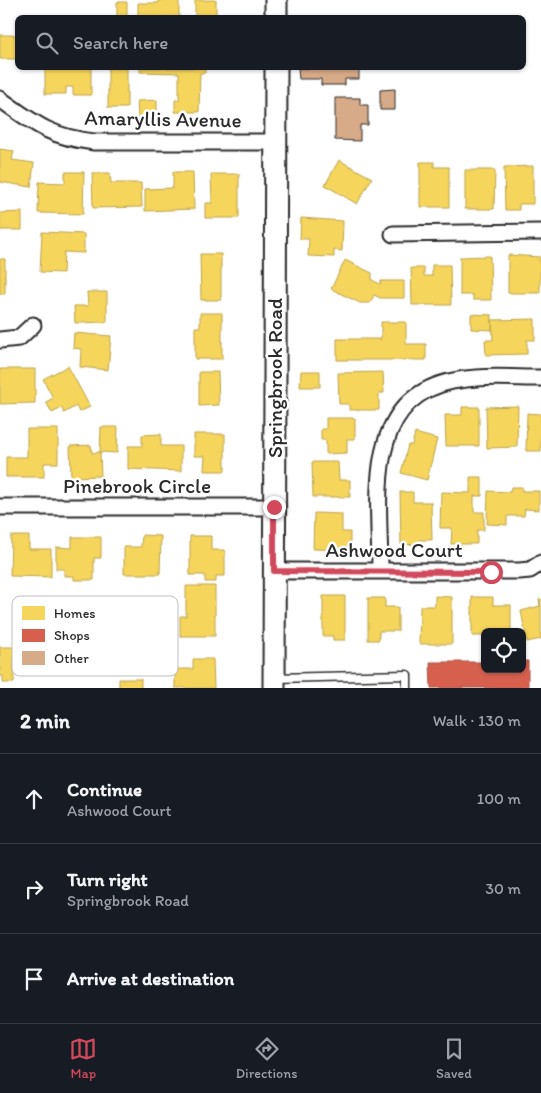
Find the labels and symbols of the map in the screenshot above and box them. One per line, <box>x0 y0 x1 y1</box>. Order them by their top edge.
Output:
street label: Amaryllis Avenue <box>84 105 242 132</box>
street label: Springbrook Road <box>262 298 287 458</box>
street label: Pinebrook Circle <box>63 473 211 498</box>
route end <box>263 496 286 519</box>
street label: Ashwood Court <box>325 537 463 562</box>
route start <box>480 561 503 584</box>
legend <box>12 596 178 676</box>
text: Homes <box>54 605 96 622</box>
text: Shops <box>54 627 90 644</box>
text: Other <box>54 650 89 667</box>

